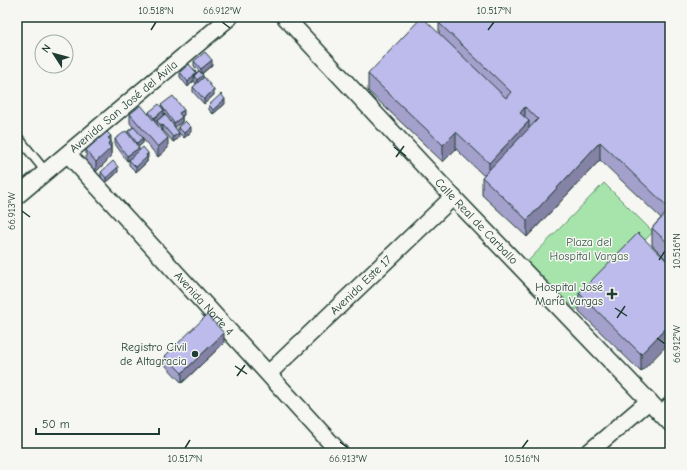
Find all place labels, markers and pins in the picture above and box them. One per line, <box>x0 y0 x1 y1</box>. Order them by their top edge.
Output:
place label: Hospital José María Vargas <box>535 280 603 308</box>
marker: Hospital José María Vargas <box>606 288 618 300</box>
place label: Registro Civil de Altagracia <box>120 340 187 368</box>
marker: Registro Civil de Altagracia <box>190 349 200 359</box>

